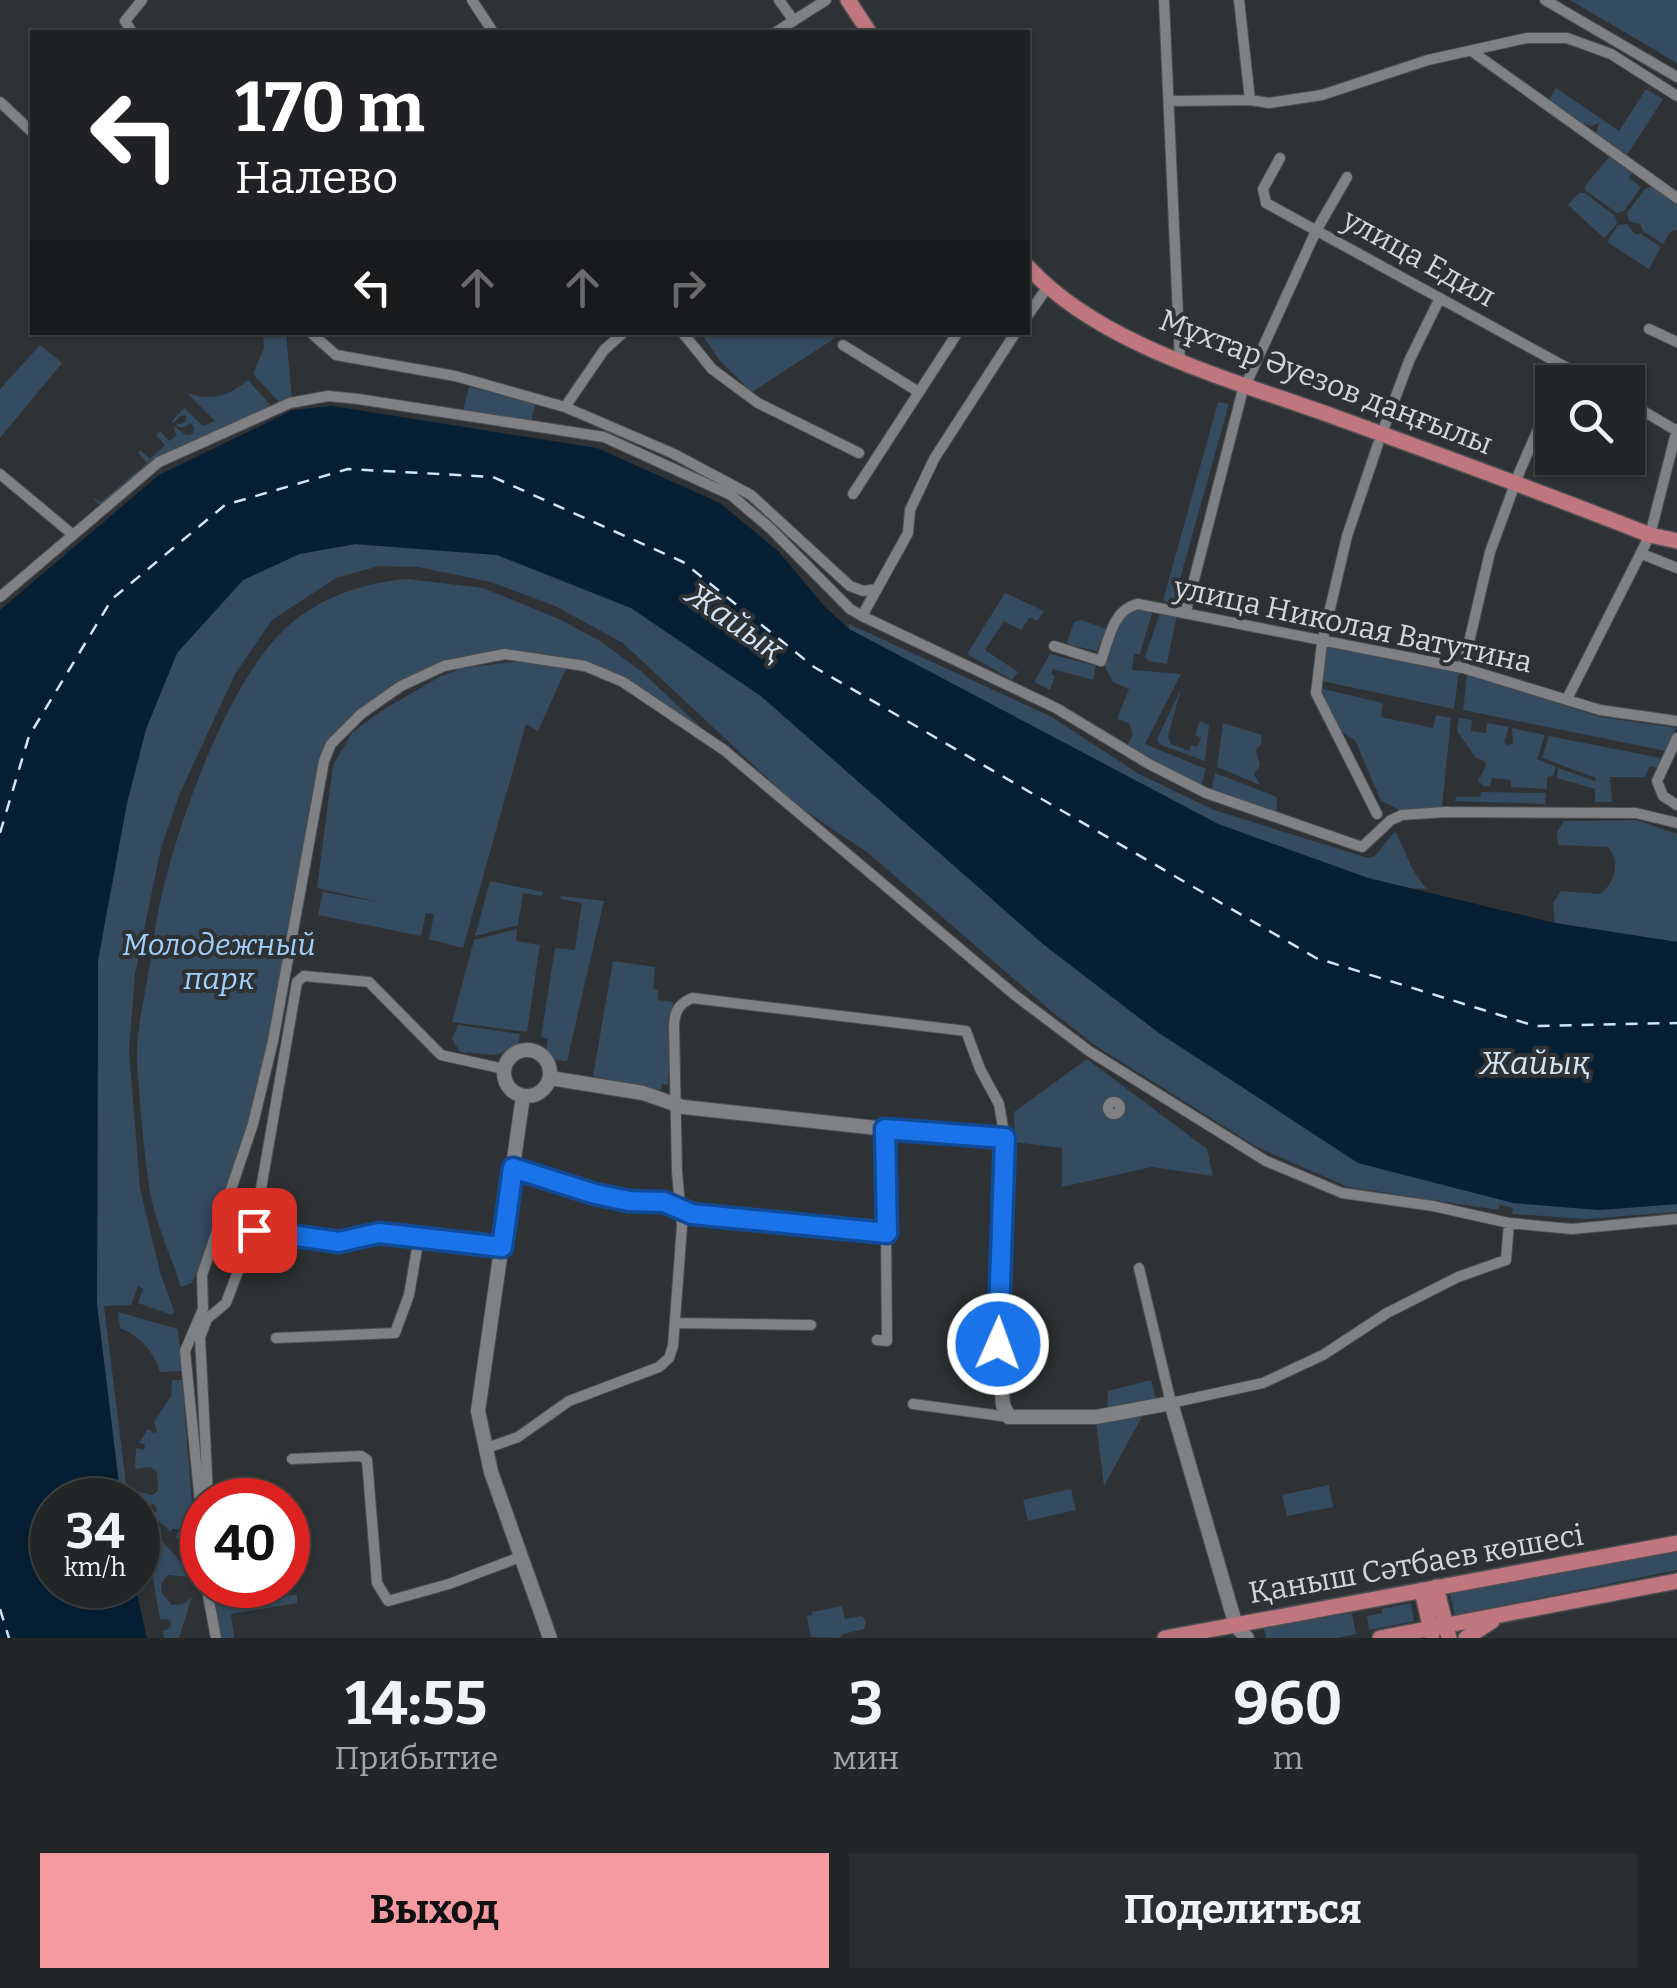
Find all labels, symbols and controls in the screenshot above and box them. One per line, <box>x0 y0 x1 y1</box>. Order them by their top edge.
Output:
text: 170 m <box>235 66 425 150</box>
icon: left <box>70 70 200 200</box>
text: Налево <box>235 151 398 205</box>
street label: улица Едил <box>1336 201 1502 315</box>
icon: left <box>345 260 400 315</box>
icon: ahead <box>450 260 505 315</box>
icon: ahead <box>555 260 610 315</box>
icon: right <box>660 260 715 315</box>
street label: Мұхтар Әуезов даңғылы <box>1154 302 1498 462</box>
map controls <box>1535 365 1645 475</box>
button: search <box>1535 365 1645 475</box>
street label: улица Николая Ватутина <box>1170 569 1535 681</box>
water label: Жайық <box>678 574 791 669</box>
park label: Молодежный парк <box>122 927 316 997</box>
water label: Жайық <box>1479 1044 1590 1082</box>
pin <box>212 1188 297 1273</box>
icon: arrive <box>227 1203 282 1258</box>
position arrow <box>946 1292 1050 1396</box>
speed limit sign: 40 <box>180 1478 310 1608</box>
text: 34 <box>65 1501 125 1561</box>
street label: Қаныш Сәтбаев көшесі <box>1246 1517 1586 1611</box>
text: km/h <box>64 1553 126 1583</box>
text: 14:55 <box>345 1668 487 1740</box>
text: 3 <box>849 1668 883 1740</box>
text: 960 <box>1234 1668 1343 1740</box>
text: Прибытие <box>334 1739 498 1777</box>
text: мин <box>833 1739 899 1777</box>
text: m <box>1273 1739 1303 1777</box>
button: Выход <box>40 1853 829 1968</box>
button: Поделиться <box>849 1853 1637 1968</box>

